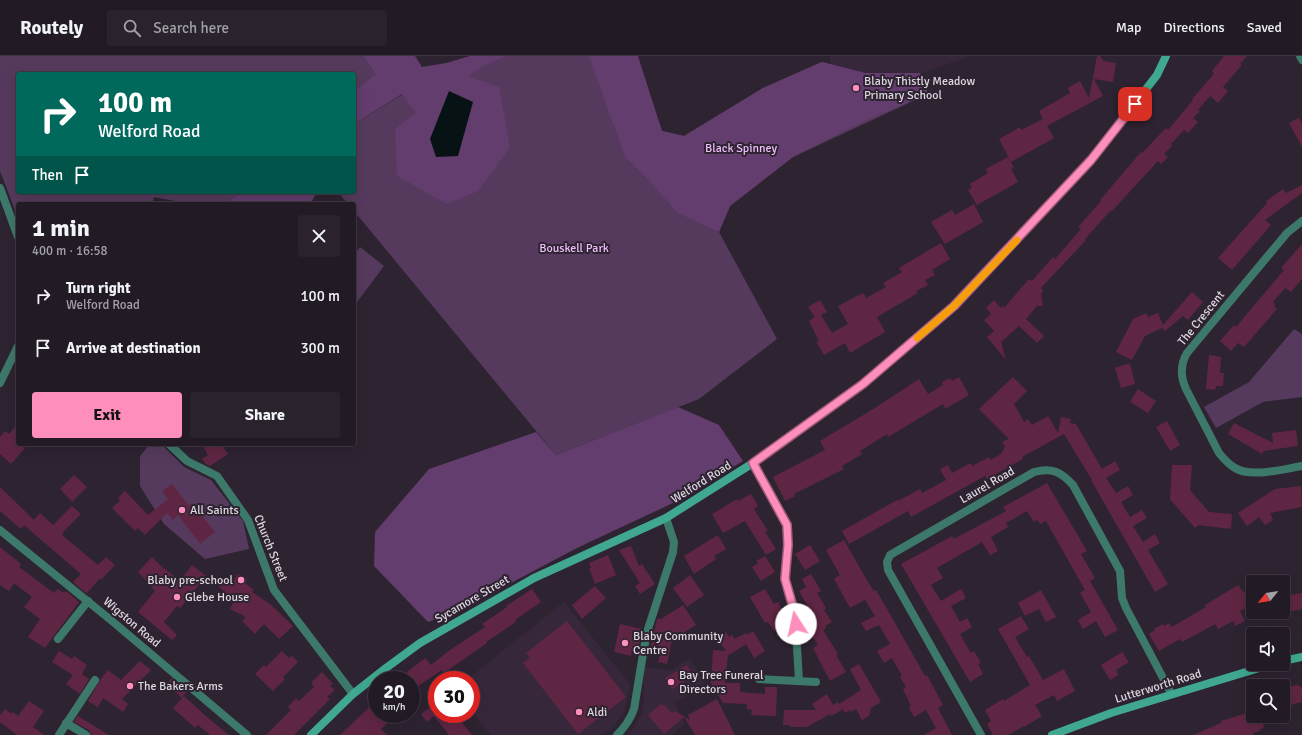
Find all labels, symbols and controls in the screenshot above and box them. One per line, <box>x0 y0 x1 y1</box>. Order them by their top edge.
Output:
search box <box>107 10 387 46</box>
text: Routely <box>20 16 83 40</box>
icon: search <box>121 17 143 39</box>
text: Search here <box>153 19 229 37</box>
text: Map <box>1116 19 1142 36</box>
text: Directions <box>1164 19 1225 36</box>
text: Saved <box>1247 19 1282 36</box>
place label: Blaby Thistly Meadow Primary School <box>864 74 975 103</box>
marker: Blaby Thistly Meadow Primary School <box>851 83 861 93</box>
text: 100 m <box>98 86 172 120</box>
pin <box>1118 87 1152 121</box>
icon: right <box>32 88 84 140</box>
icon: arrive <box>1124 93 1146 115</box>
text: Welford Road <box>98 120 200 142</box>
park label: Black Spinney <box>705 141 777 156</box>
icon: arrive <box>71 164 93 186</box>
text: Then <box>32 166 63 184</box>
text: 1 min <box>32 213 90 243</box>
button: close <box>298 215 340 257</box>
park label: Bouskell Park <box>539 241 609 256</box>
text: 400 m · 16:58 <box>32 243 108 259</box>
text: Turn right <box>66 279 131 297</box>
icon: right <box>32 285 54 307</box>
text: 100 m <box>300 287 340 305</box>
street label: The Crescent <box>1175 288 1228 349</box>
text: Welford Road <box>66 297 140 313</box>
icon: arrive <box>32 337 54 359</box>
text: Arrive at destination <box>66 339 201 357</box>
text: 300 m <box>300 339 340 357</box>
button: Exit <box>32 392 182 438</box>
button: Share <box>190 392 340 438</box>
street label: Welford Road <box>668 458 734 507</box>
street label: Laurel Road <box>957 464 1017 507</box>
place label: All Saints <box>190 503 239 518</box>
marker: All Saints <box>177 505 187 515</box>
street label: Church Street <box>250 513 291 584</box>
street label: Sycamore Street <box>432 572 512 627</box>
place label: Blaby pre-school <box>147 573 233 588</box>
marker: Blaby pre-school <box>236 575 246 585</box>
north arrow <box>1246 575 1290 619</box>
map controls <box>1246 575 1290 723</box>
place label: Glebe House <box>185 590 249 605</box>
marker: Glebe House <box>172 592 182 602</box>
street label: Wigston Road <box>100 594 163 651</box>
position arrow <box>775 603 817 645</box>
button: sound <box>1246 627 1290 671</box>
place label: Blaby Community Centre <box>633 629 724 658</box>
marker: Blaby Community Centre <box>620 638 630 648</box>
street label: Lutterworth Road <box>1113 666 1203 707</box>
place label: Bay Tree Funeral Directors <box>679 668 764 697</box>
speed limit sign: 30 <box>428 671 480 723</box>
marker: Bay Tree Funeral Directors <box>666 677 676 687</box>
place label: The Bakers Arms <box>138 679 223 694</box>
text: 20 <box>383 679 405 704</box>
button: search <box>1246 679 1290 723</box>
marker: The Bakers Arms <box>125 681 135 691</box>
text: km/h <box>383 701 405 713</box>
place label: Aldi <box>587 705 607 720</box>
marker: Aldi <box>574 707 584 717</box>

